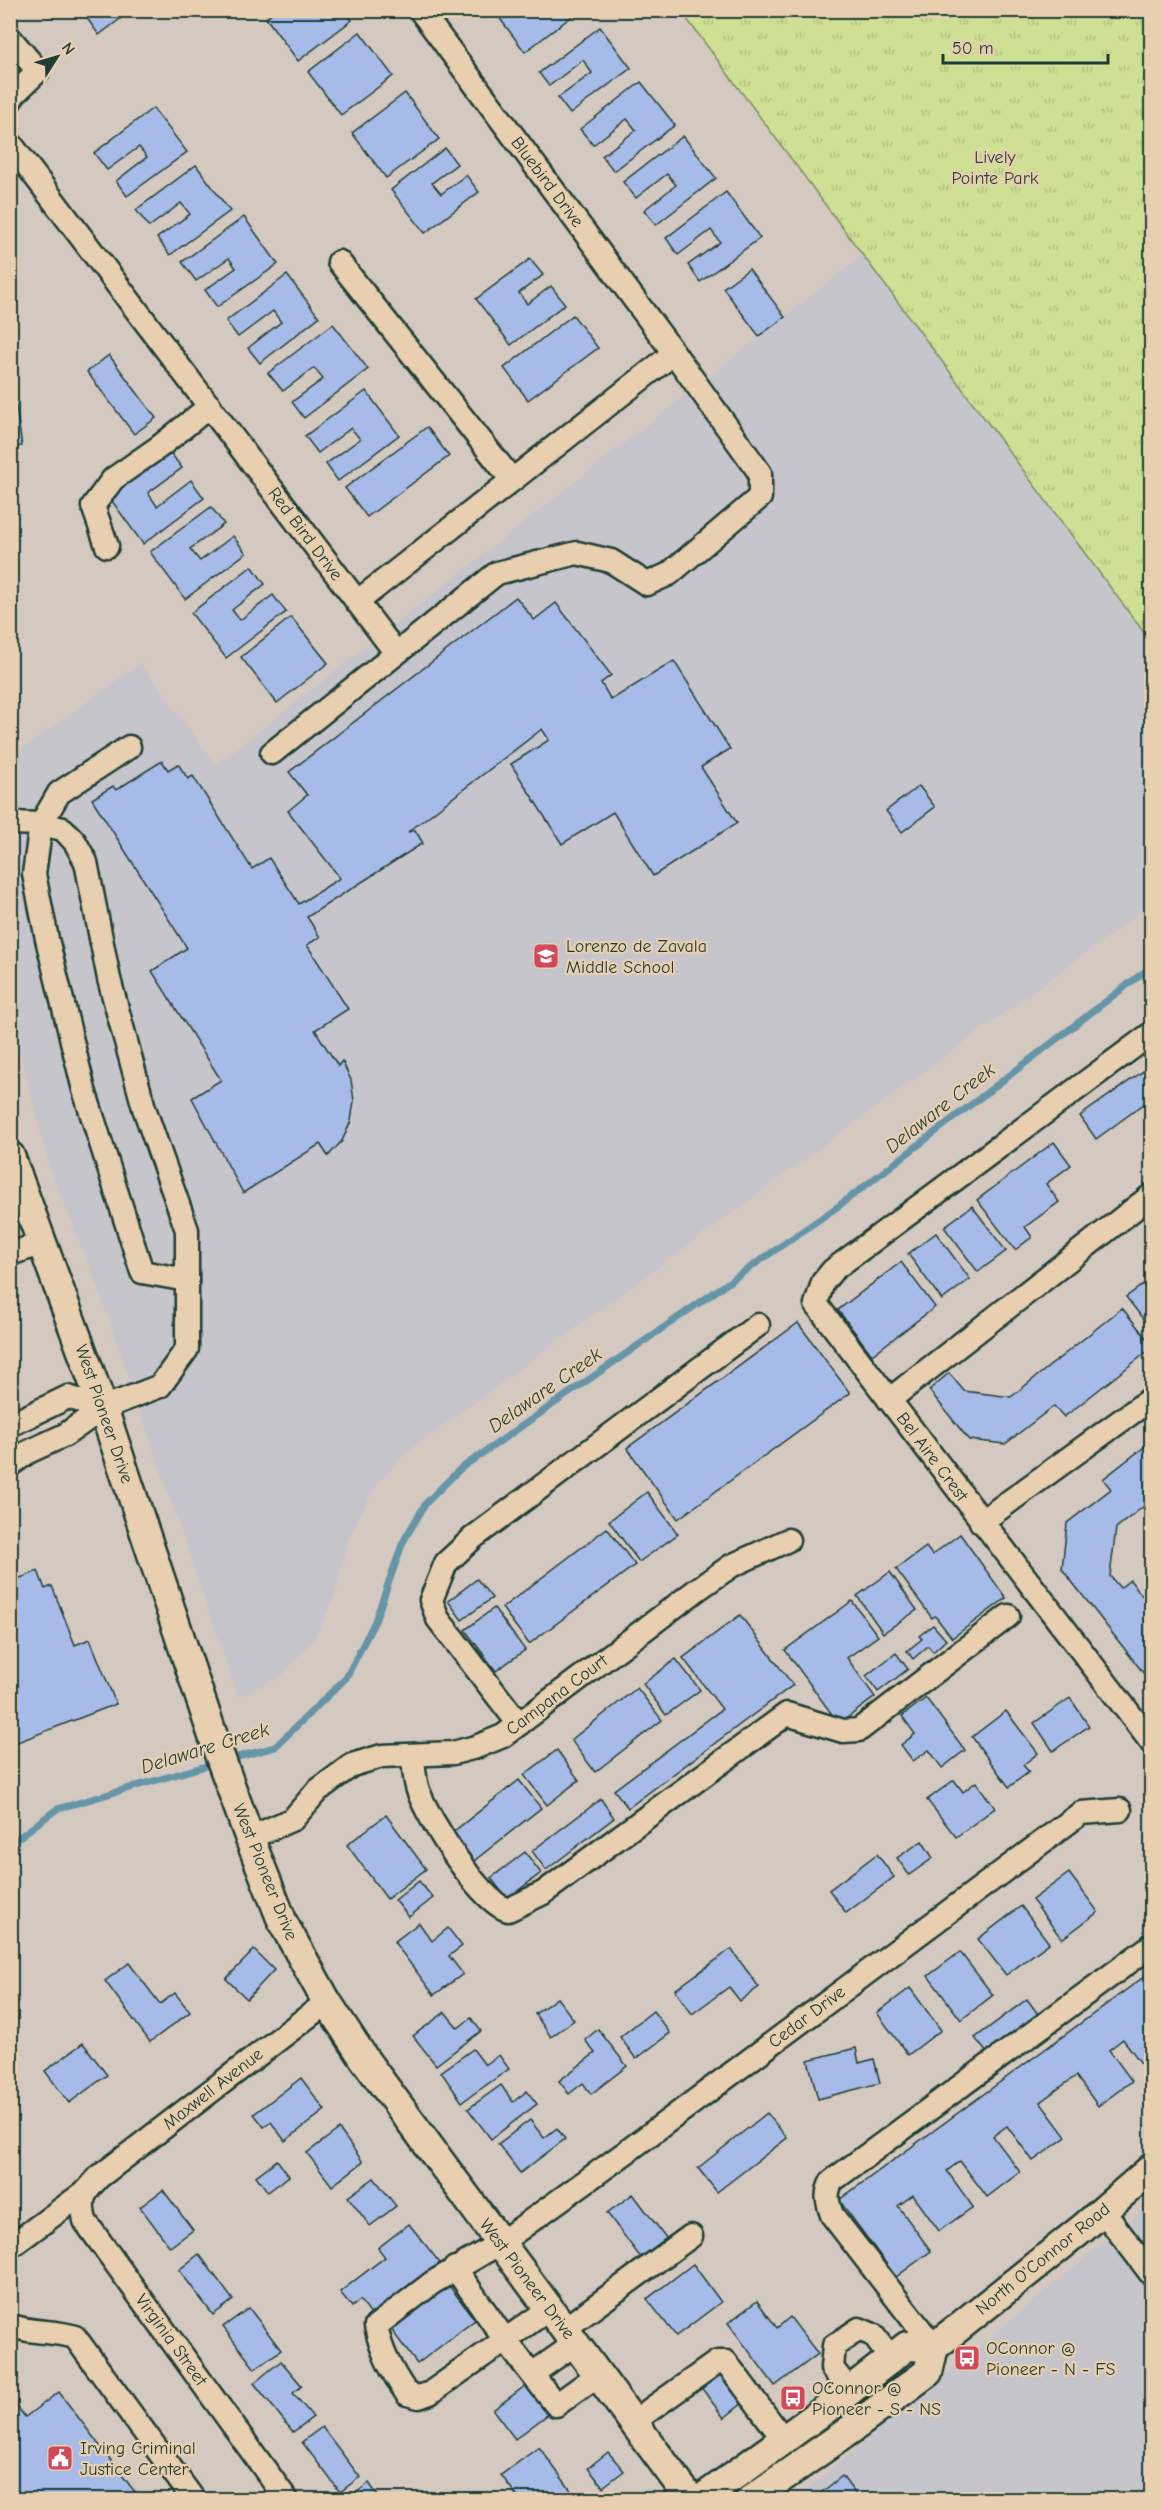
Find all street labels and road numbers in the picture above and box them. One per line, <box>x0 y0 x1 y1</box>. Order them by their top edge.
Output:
street label: Bluebird Drive <box>506 133 588 231</box>
street label: Red Bird Drive <box>263 483 347 585</box>
street label: West Pioneer Drive <box>70 1342 138 1486</box>
street label: Bel Aire Crest <box>892 1408 973 1506</box>
street label: Campana Court <box>502 1650 612 1740</box>
street label: West Pioneer Drive <box>228 1801 302 1943</box>
street label: Cedar Drive <box>764 1981 850 2053</box>
street label: Maxwell Avenue <box>159 2043 267 2135</box>
street label: North O'Connor Road <box>972 2198 1114 2320</box>
street label: West Pioneer Drive <box>475 2215 579 2343</box>
street label: Virginia Street <box>131 2290 212 2391</box>

